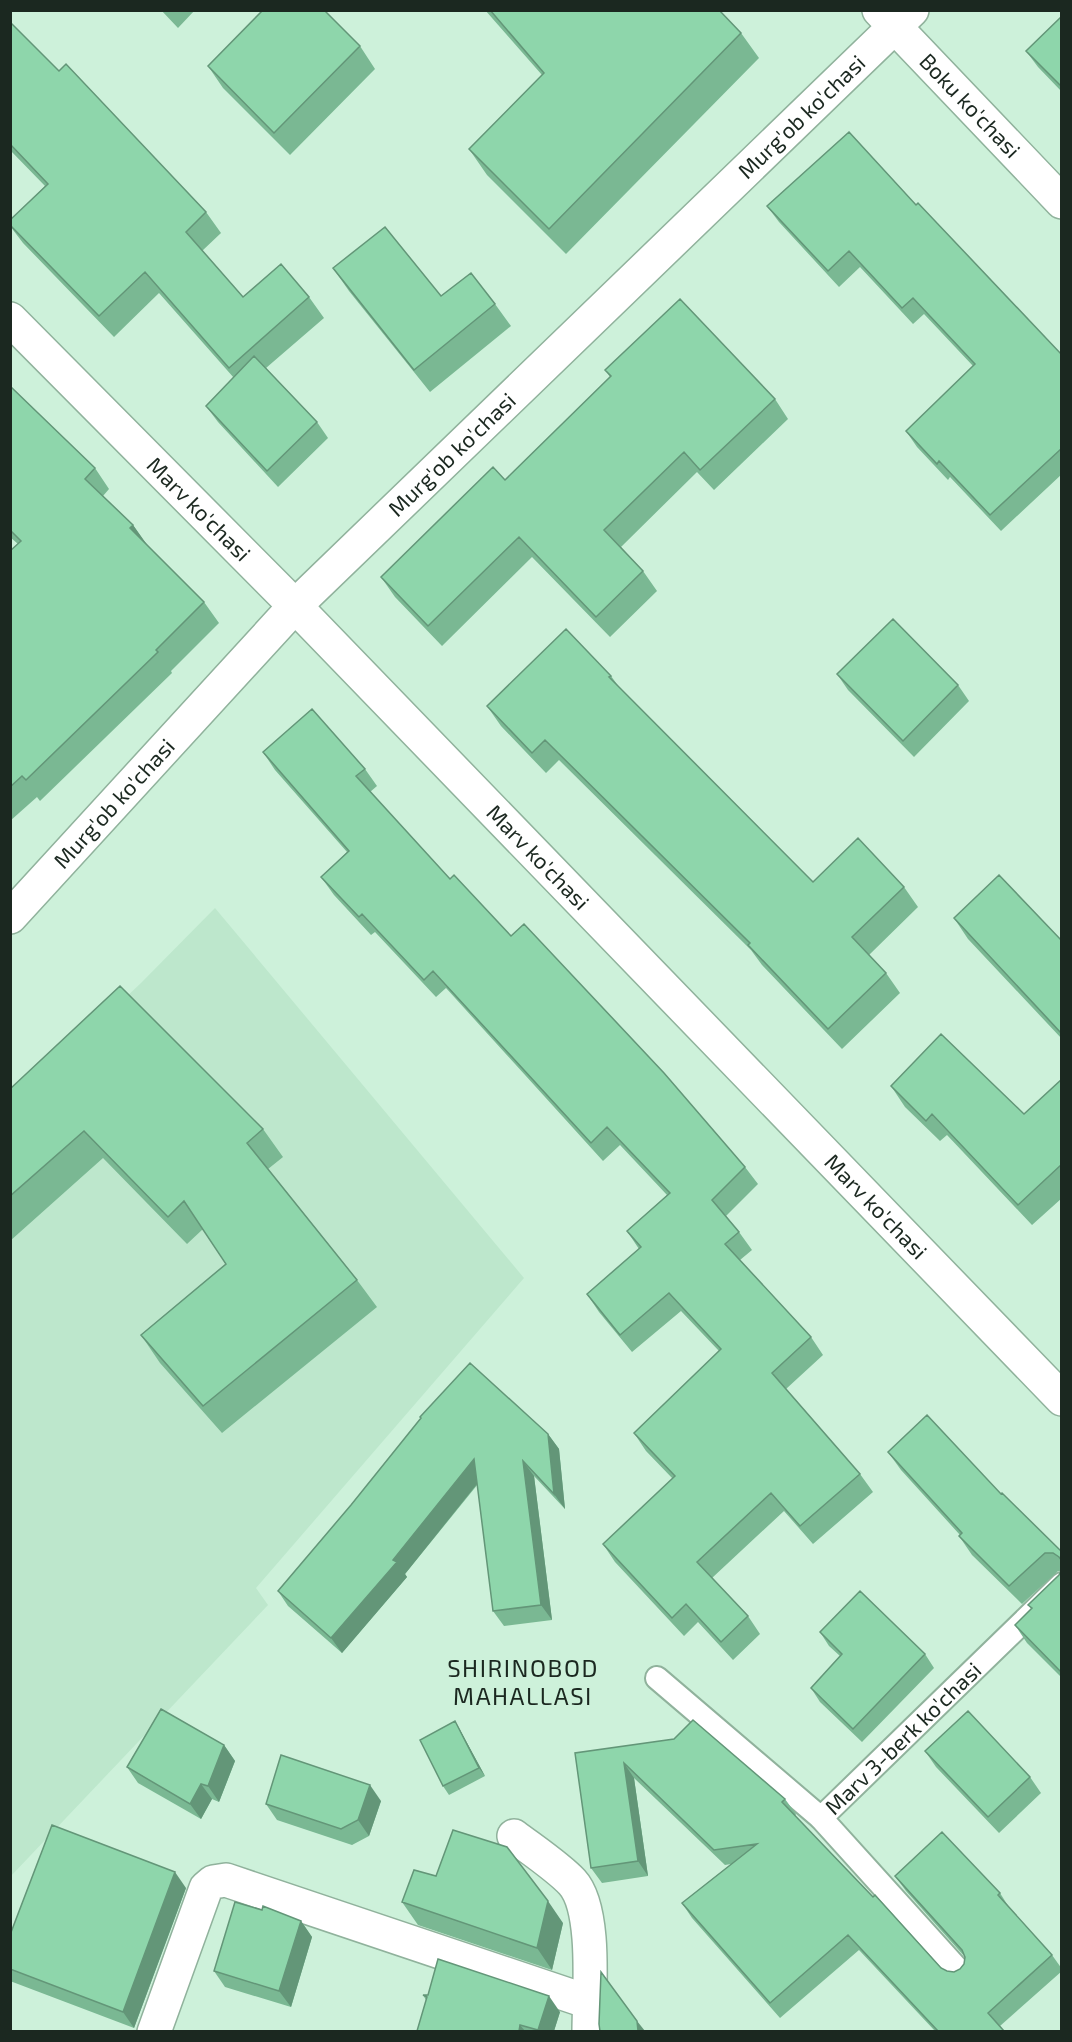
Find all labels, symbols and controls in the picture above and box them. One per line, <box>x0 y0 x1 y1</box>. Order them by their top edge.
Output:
street label: Boku ko'chasi <box>915 47 1027 162</box>
street label: Murg'ob ko'chasi <box>732 49 870 183</box>
street label: Murg'ob ko'chasi <box>382 387 520 521</box>
street label: Marv ko'chasi <box>142 451 257 566</box>
street label: Murg'ob ko'chasi <box>47 733 179 873</box>
street label: Marv ko'chasi <box>482 799 595 914</box>
street label: Marv ko'chasi <box>820 1148 933 1264</box>
district label: SHIRINOBOD MAHALLASI <box>447 1653 599 1710</box>
street label: Marv 3-berk ko'chasi <box>819 1656 986 1819</box>

